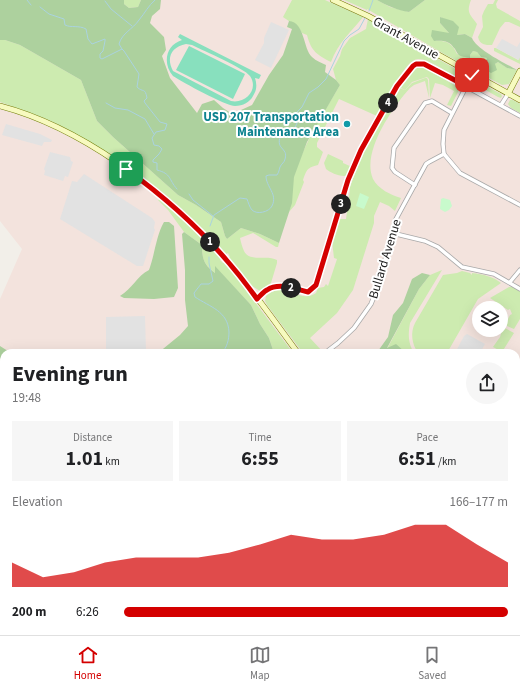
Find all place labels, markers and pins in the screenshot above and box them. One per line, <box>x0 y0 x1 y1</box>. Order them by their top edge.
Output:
pin <box>455 58 489 92</box>
pin: 4 <box>378 93 398 113</box>
place label: USD 207 Transportation Maintenance Area <box>203 108 339 141</box>
marker: USD 207 Transportation Maintenance Area <box>342 119 352 129</box>
pin <box>109 152 143 186</box>
pin: 3 <box>331 194 351 214</box>
pin: 1 <box>200 232 220 252</box>
pin: 2 <box>281 278 301 298</box>

